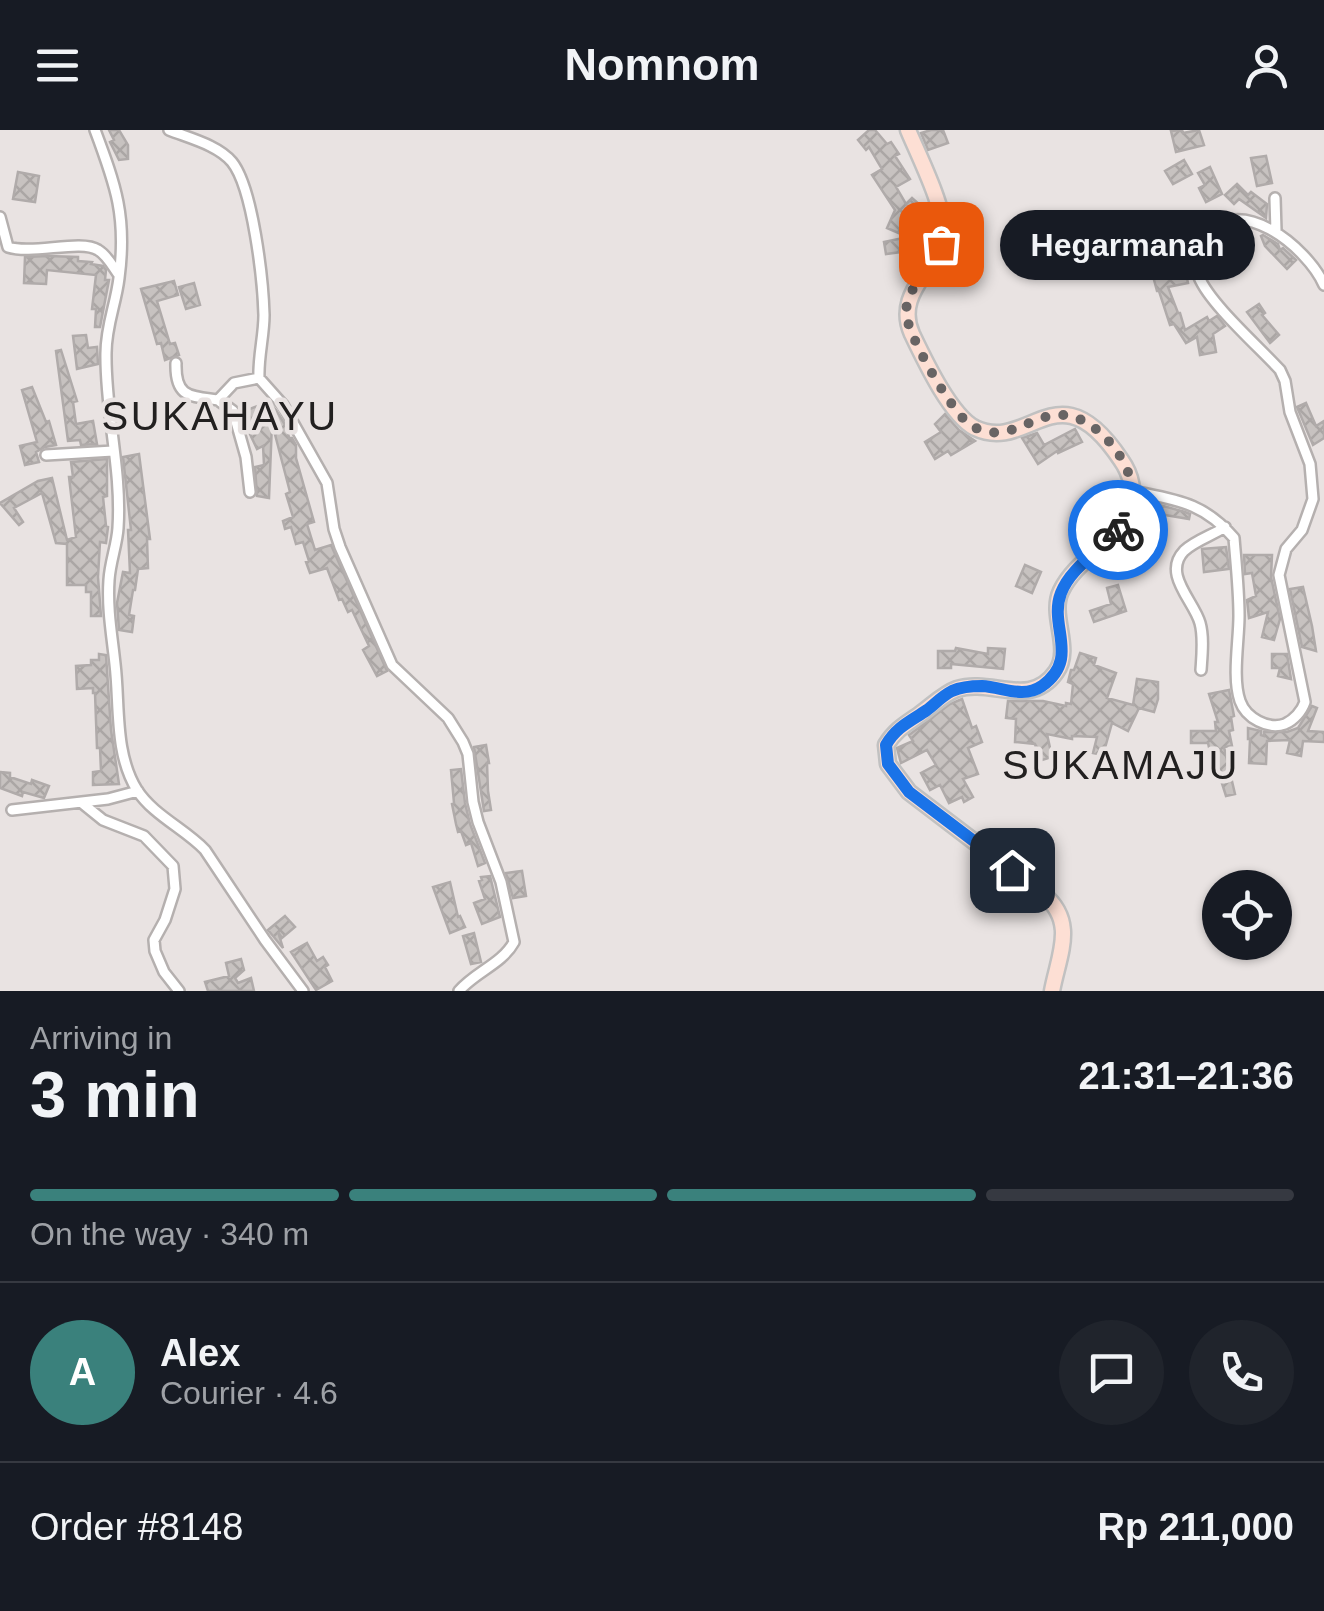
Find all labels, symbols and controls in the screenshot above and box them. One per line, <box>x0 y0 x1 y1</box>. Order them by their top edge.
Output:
icon: menu <box>30 38 85 93</box>
icon: person <box>1239 38 1294 93</box>
text: Nomnom <box>565 39 760 90</box>
pin <box>899 202 984 287</box>
callout: Hegarmanah <box>1001 209 1256 279</box>
icon: bag <box>914 217 969 272</box>
text: Hegarmanah <box>1031 227 1224 263</box>
district label: SUKAHAYU <box>101 394 339 438</box>
courier <box>1068 480 1168 580</box>
icon: bike <box>1091 503 1146 558</box>
district label: SUKAMAJU <box>1002 743 1240 787</box>
pin <box>970 828 1055 913</box>
icon: home <box>985 843 1040 898</box>
map controls <box>1202 870 1292 960</box>
button: locate <box>1202 870 1292 960</box>
text: Arriving in <box>30 1020 172 1056</box>
text: 21:31–21:36 <box>1078 1055 1294 1097</box>
text: 3 min <box>30 1058 200 1131</box>
text: On the way · 340 m <box>30 1216 309 1252</box>
button: chat <box>1059 1320 1164 1425</box>
button: phone <box>1189 1320 1294 1425</box>
text: Alex <box>160 1332 240 1374</box>
text: A <box>69 1351 96 1393</box>
text: Courier · 4.6 <box>160 1375 338 1411</box>
text: Order #8148 <box>30 1506 243 1548</box>
text: Rp 211,000 <box>1098 1506 1294 1548</box>

